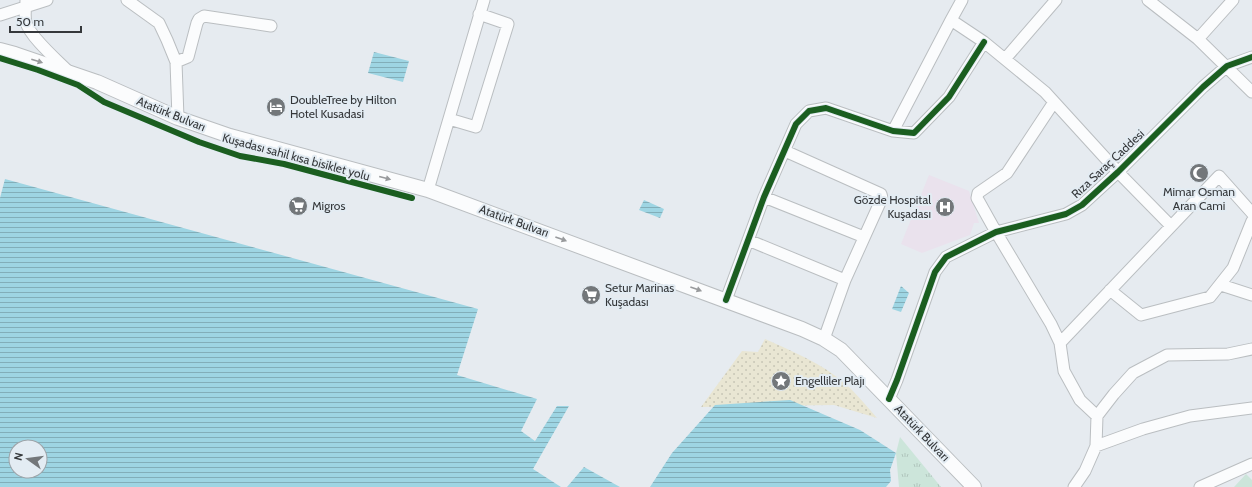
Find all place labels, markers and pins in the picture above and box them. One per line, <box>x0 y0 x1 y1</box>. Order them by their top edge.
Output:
place label: DoubleTree by Hilton Hotel Kusadasi <box>290 92 397 121</box>
hotel icon: DoubleTree by Hilton Hotel Kusadasi <box>265 96 287 118</box>
mosque icon: Mimar Osman Aran Cami <box>1188 162 1210 184</box>
place label: Mimar Osman Aran Cami <box>1163 184 1235 213</box>
place label: Gözde Hospital Kuşadası <box>854 192 931 221</box>
supermarket icon: Migros <box>287 195 309 217</box>
hospital icon: Gözde Hospital Kuşadası <box>934 196 956 218</box>
place label: Migros <box>312 198 345 213</box>
place label: Setur Marinas Kuşadası <box>605 280 674 309</box>
supermarket icon: Setur Marinas Kuşadası <box>580 284 602 306</box>
place icon: Engelliler Plajı <box>770 370 792 392</box>
place label: Engelliler Plajı <box>795 373 864 388</box>

